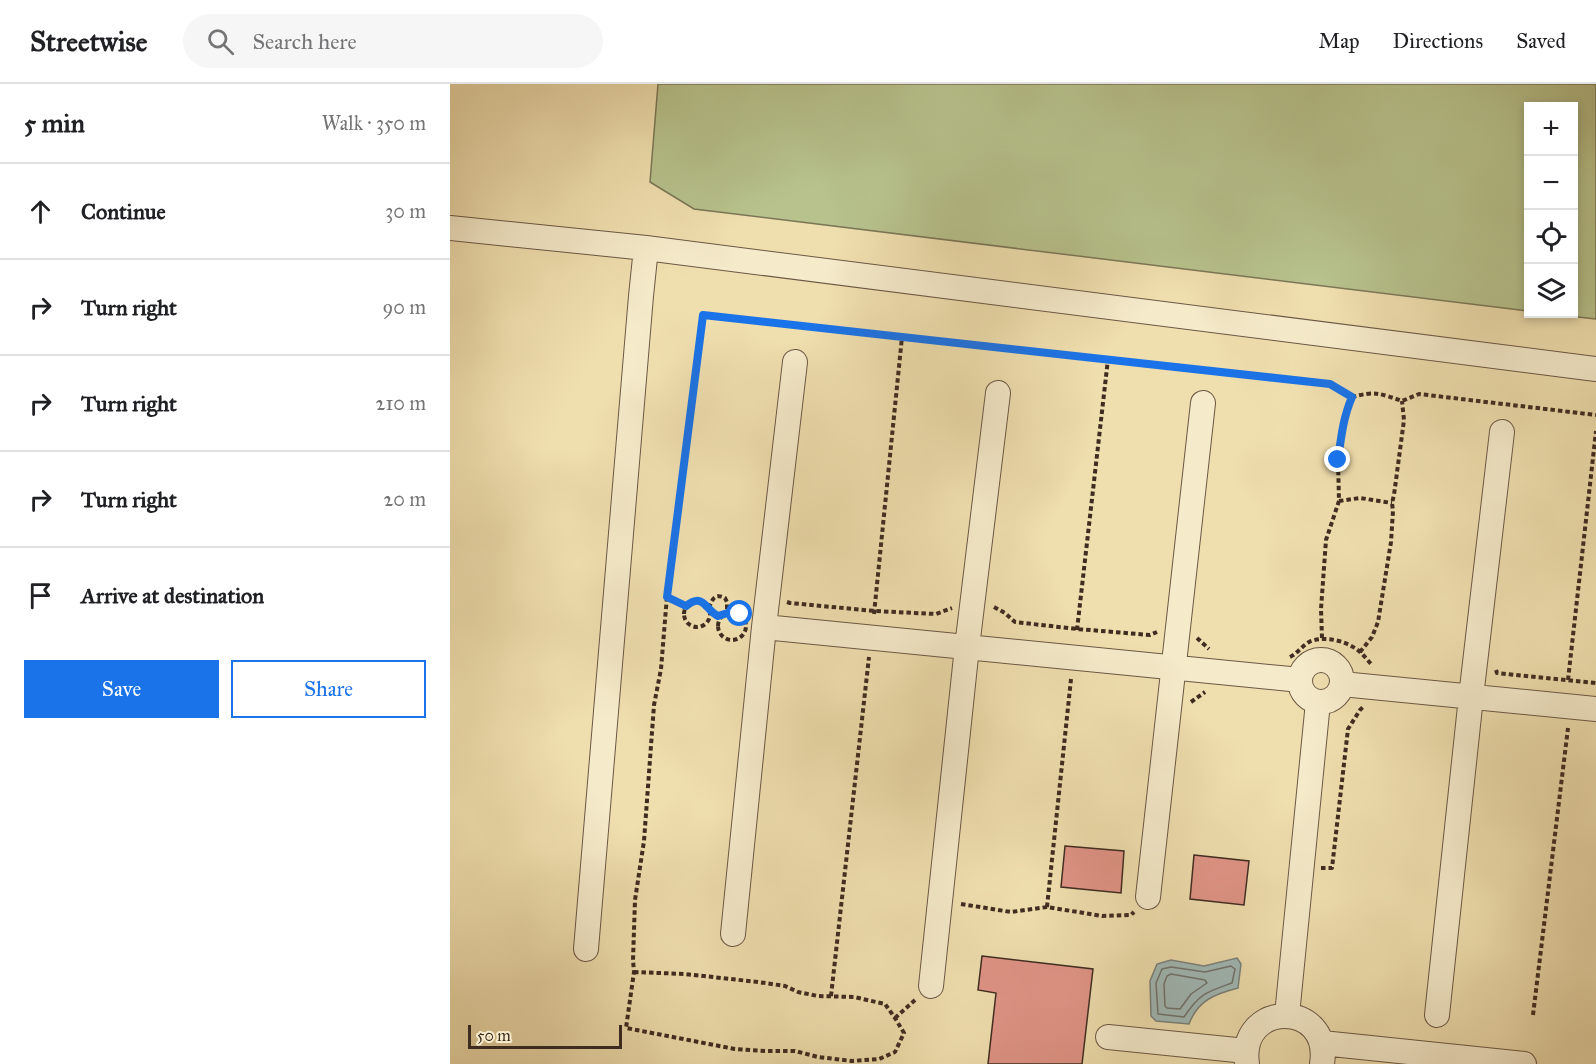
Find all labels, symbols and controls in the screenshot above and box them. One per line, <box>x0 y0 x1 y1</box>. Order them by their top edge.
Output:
search box <box>183 14 603 68</box>
text: Streetwise <box>30 24 147 59</box>
icon: search <box>204 25 237 58</box>
text: Search here <box>252 28 357 55</box>
text: Map <box>1319 28 1360 54</box>
text: Directions <box>1393 28 1483 54</box>
text: Saved <box>1516 28 1566 54</box>
map controls <box>1524 102 1578 318</box>
button: + <box>1524 102 1578 156</box>
text: 5 min <box>24 107 85 139</box>
text: Walk · 350 m <box>322 111 426 135</box>
button: − <box>1524 156 1578 210</box>
icon: ahead <box>24 195 57 228</box>
text: Continue <box>81 198 166 225</box>
text: 30 m <box>385 199 426 223</box>
button: locate <box>1524 210 1578 264</box>
button: layers <box>1524 264 1578 318</box>
icon: right <box>24 291 57 324</box>
text: Turn right <box>81 294 177 321</box>
text: 90 m <box>383 295 426 319</box>
icon: right <box>24 387 57 420</box>
text: Turn right <box>81 390 177 417</box>
text: 210 m <box>376 391 426 415</box>
route end <box>1324 446 1350 472</box>
icon: right <box>24 483 57 516</box>
text: Turn right <box>81 486 177 513</box>
text: 20 m <box>383 487 426 511</box>
icon: arrive <box>24 579 57 612</box>
text: Arrive at destination <box>81 582 264 609</box>
route start <box>726 600 752 626</box>
button: Save <box>24 660 219 718</box>
button: Share <box>231 660 426 718</box>
scale bar <box>468 1022 622 1050</box>
text: 50 m <box>477 1026 511 1045</box>

